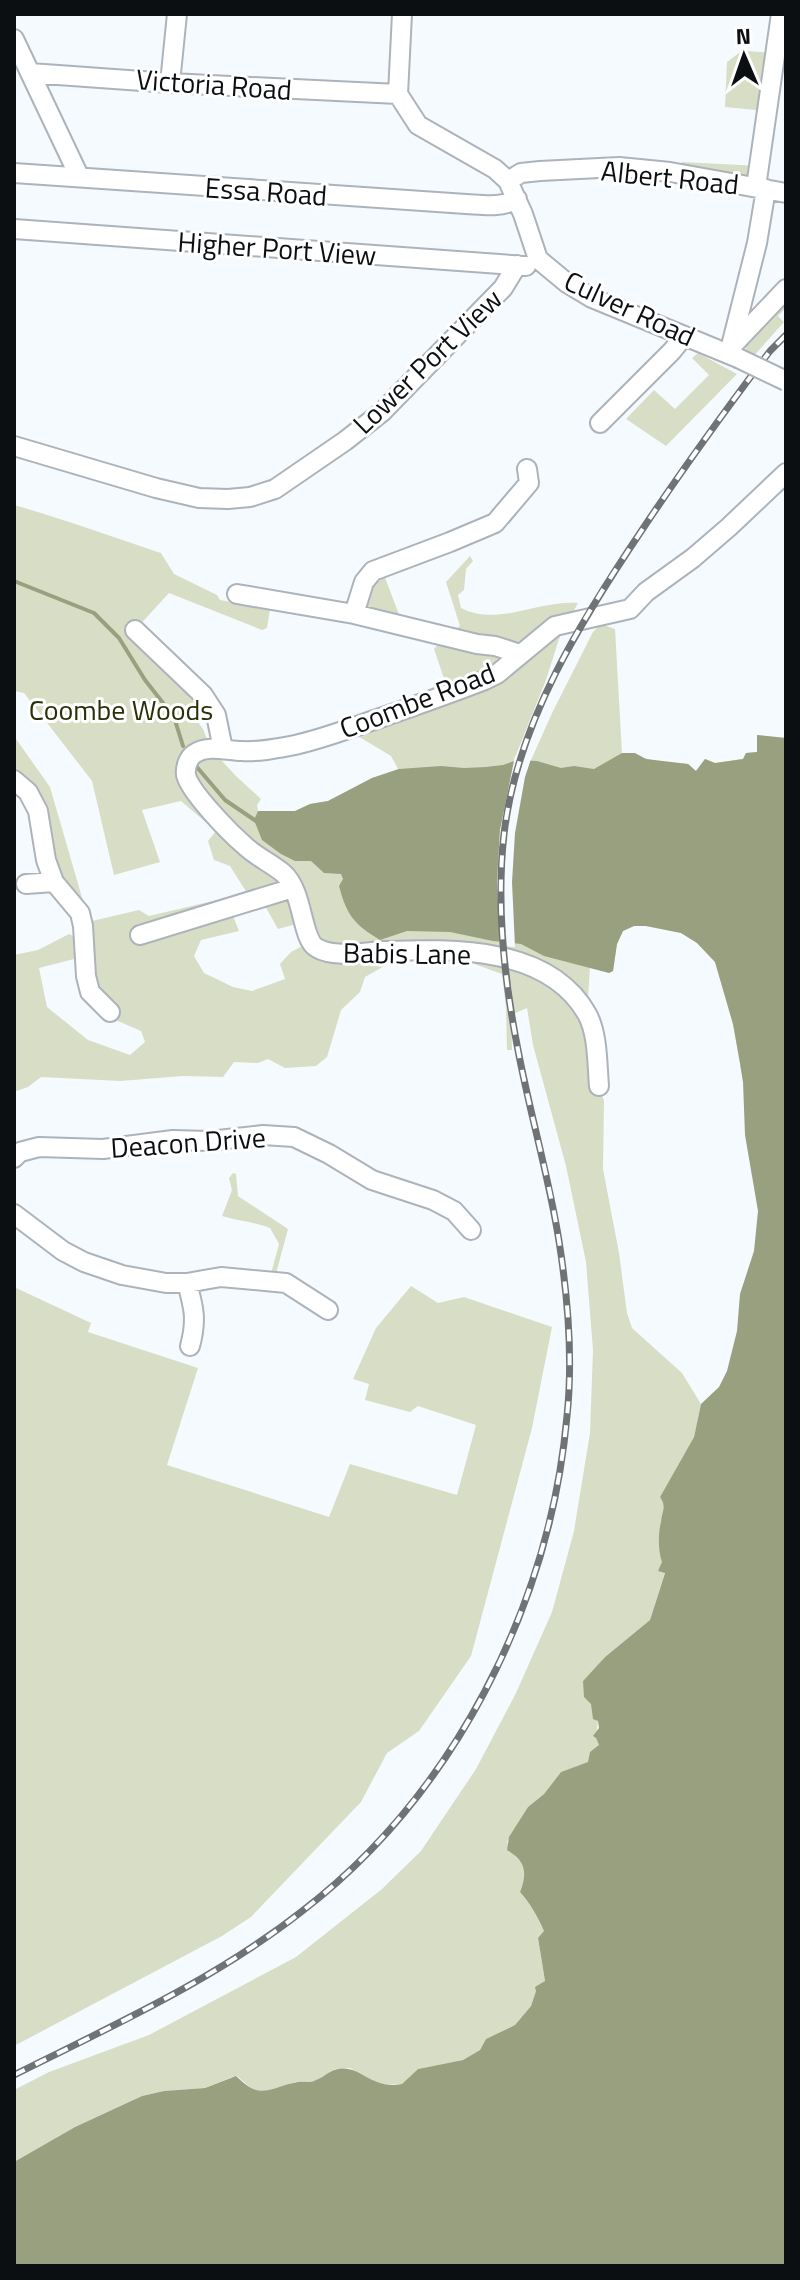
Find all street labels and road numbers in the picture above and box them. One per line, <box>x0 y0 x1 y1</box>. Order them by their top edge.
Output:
street label: Victoria Road <box>135 57 293 111</box>
street label: Albert Road <box>599 148 741 206</box>
street label: Essa Road <box>203 165 329 217</box>
street label: Higher Port View <box>176 220 378 276</box>
street label: Culver Road <box>557 259 703 357</box>
street label: Lower Port View <box>342 278 512 444</box>
street label: Coombe Road <box>333 651 501 749</box>
street label: Babis Lane <box>343 930 471 976</box>
street label: Deacon Drive <box>109 1115 267 1169</box>

